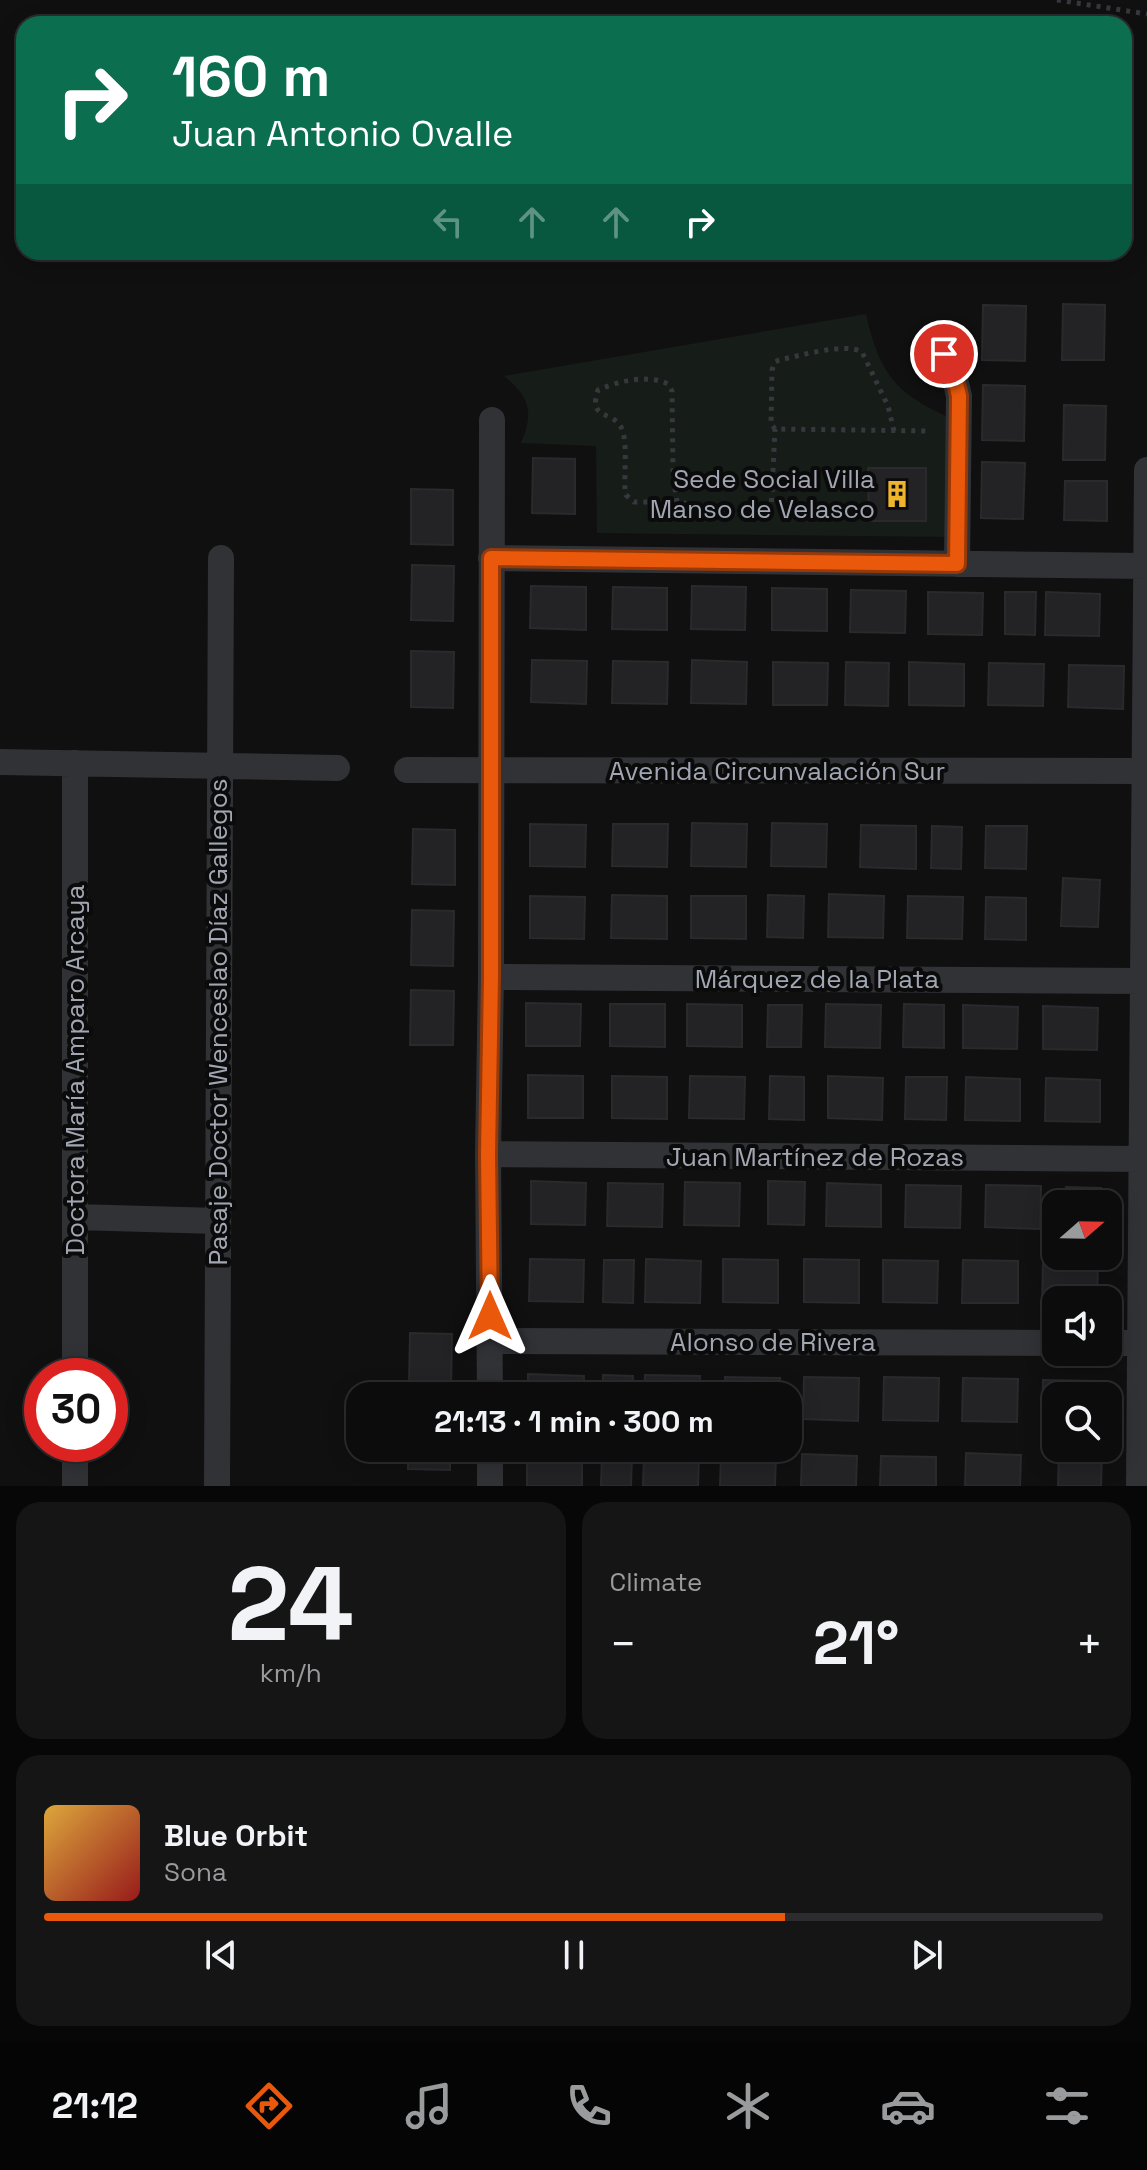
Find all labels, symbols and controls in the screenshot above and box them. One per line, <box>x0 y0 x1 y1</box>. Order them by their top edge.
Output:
text: 160 m <box>172 41 330 112</box>
icon: right <box>40 48 144 152</box>
text: Juan Antonio Ovalle <box>172 111 513 157</box>
icon: left <box>426 200 470 244</box>
icon: ahead <box>510 200 554 244</box>
icon: ahead <box>594 200 638 244</box>
icon: right <box>678 200 722 244</box>
pin <box>910 320 978 388</box>
icon: arrive <box>922 332 966 376</box>
place label: Sede Social Villa Manso de Velasco <box>650 462 875 526</box>
building icon: Sede Social Villa Manso de Velasco <box>882 479 912 509</box>
street label: Avenida Circunvalación Sur <box>609 754 945 788</box>
street label: Pasaje Doctor Wenceslao Díaz Gallegos <box>201 779 235 1266</box>
street label: Doctora María Amparo Arcaya <box>58 885 92 1255</box>
street label: Márquez de la Plata <box>695 962 939 996</box>
street label: Juan Martínez de Rozas <box>666 1140 964 1174</box>
north arrow <box>1042 1190 1122 1270</box>
map controls <box>1042 1190 1122 1462</box>
position arrow <box>448 1274 532 1358</box>
button: sound <box>1042 1286 1122 1366</box>
street label: Alonso de Rivera <box>670 1325 876 1359</box>
speed limit sign: 30 <box>24 1358 128 1462</box>
button: search <box>1042 1382 1122 1462</box>
text: 21:13 · 1 min · 300 m <box>434 1402 714 1441</box>
text: 24 <box>228 1538 354 1670</box>
text: Climate <box>610 1565 702 1599</box>
text: 21° <box>813 1605 899 1682</box>
text: − <box>610 1616 637 1672</box>
text: + <box>1076 1616 1103 1672</box>
text: km/h <box>260 1656 322 1690</box>
text: Blue Orbit <box>164 1816 308 1855</box>
text: Sona <box>164 1855 227 1889</box>
icon: previous <box>199 1933 243 1977</box>
icon: pause <box>552 1933 596 1977</box>
icon: next <box>905 1933 949 1977</box>
icon: directions <box>241 2078 297 2134</box>
icon: music <box>401 2078 457 2134</box>
icon: phone <box>561 2078 617 2134</box>
icon: climate <box>720 2078 776 2134</box>
icon: car <box>880 2078 936 2134</box>
icon: filters <box>1039 2078 1095 2134</box>
text: 21:12 <box>52 2083 138 2129</box>

